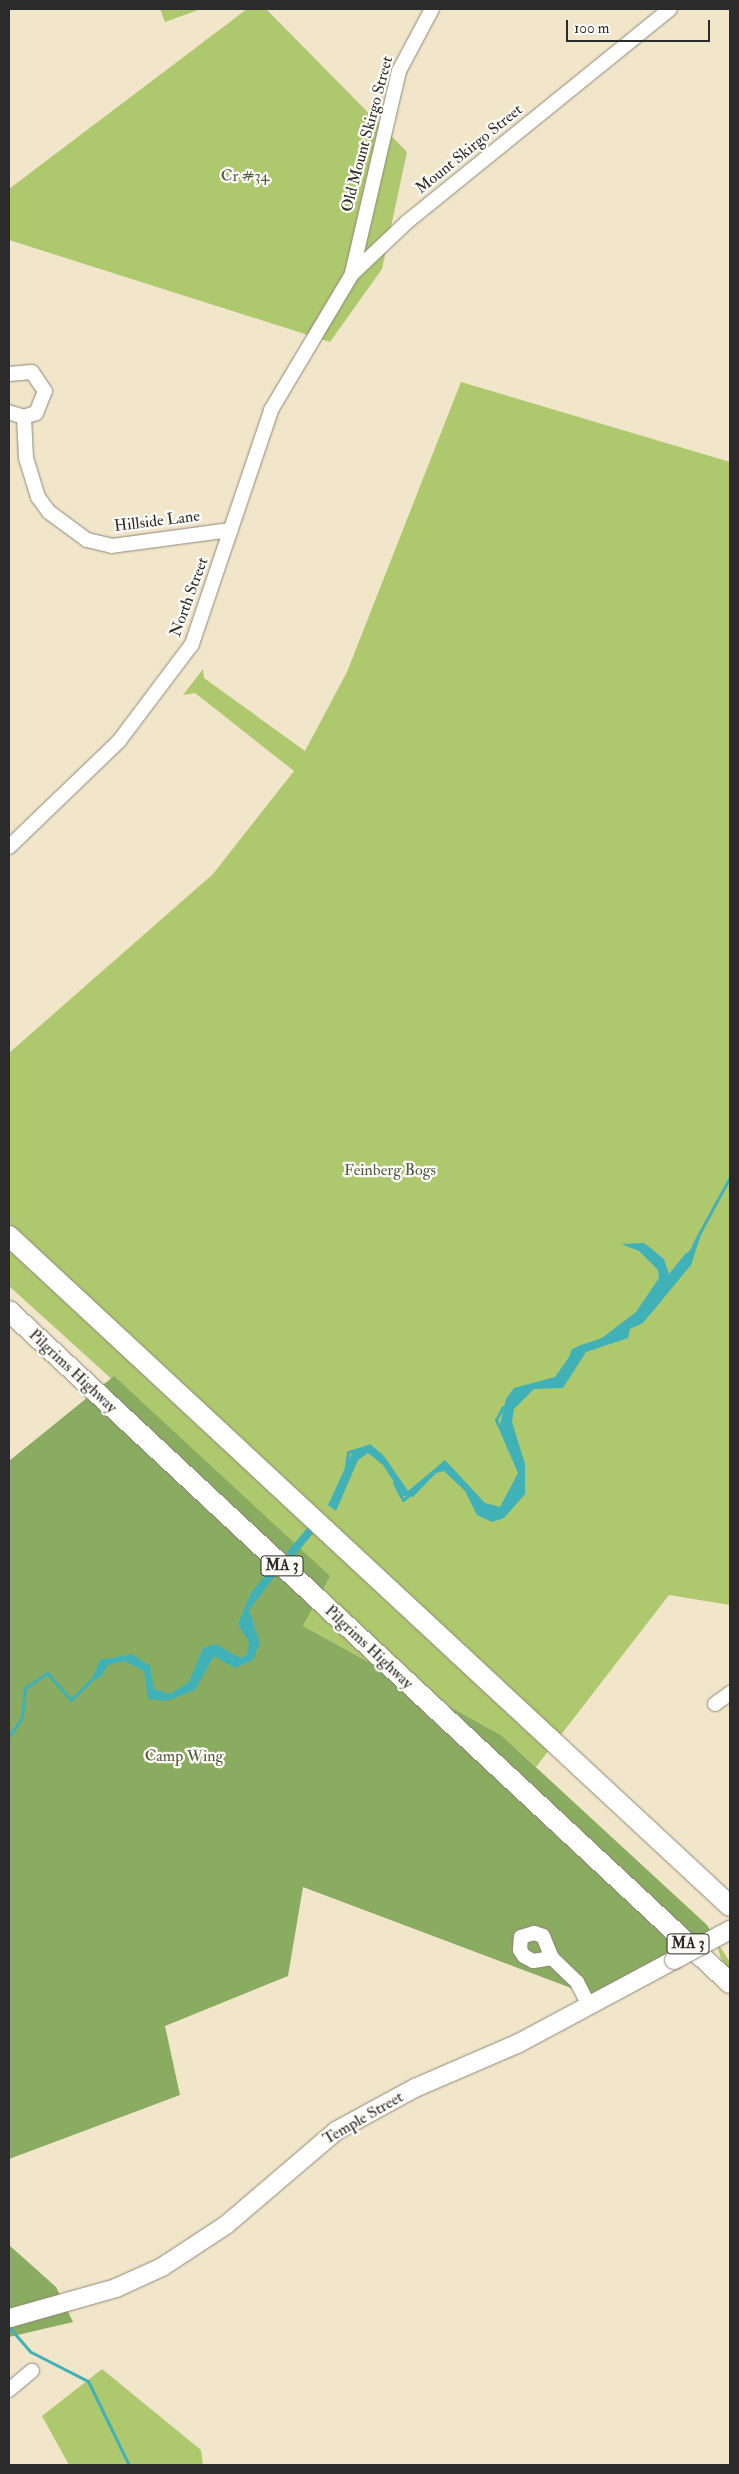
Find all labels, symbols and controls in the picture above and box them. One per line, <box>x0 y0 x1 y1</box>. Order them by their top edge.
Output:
scale bar <box>569 10 713 42</box>
text: 100 m <box>574 19 609 38</box>
street label: Old Mount Skirgo Street <box>337 54 397 214</box>
street label: Mount Skirgo Street <box>412 100 526 198</box>
park label: Cr #34 <box>221 166 269 186</box>
street label: Hillside Lane <box>113 506 201 536</box>
street label: North Street <box>166 555 212 639</box>
park label: Feinberg Bogs <box>344 1160 436 1180</box>
street label: Pilgrims Highway <box>25 1325 121 1417</box>
road number: MA 3 <box>260 1554 304 1578</box>
street label: Pilgrims Highway <box>321 1601 417 1693</box>
park label: Camp Wing <box>145 1746 223 1766</box>
road number: MA 3 <box>666 1932 710 1956</box>
street label: Temple Street <box>319 2087 407 2149</box>

